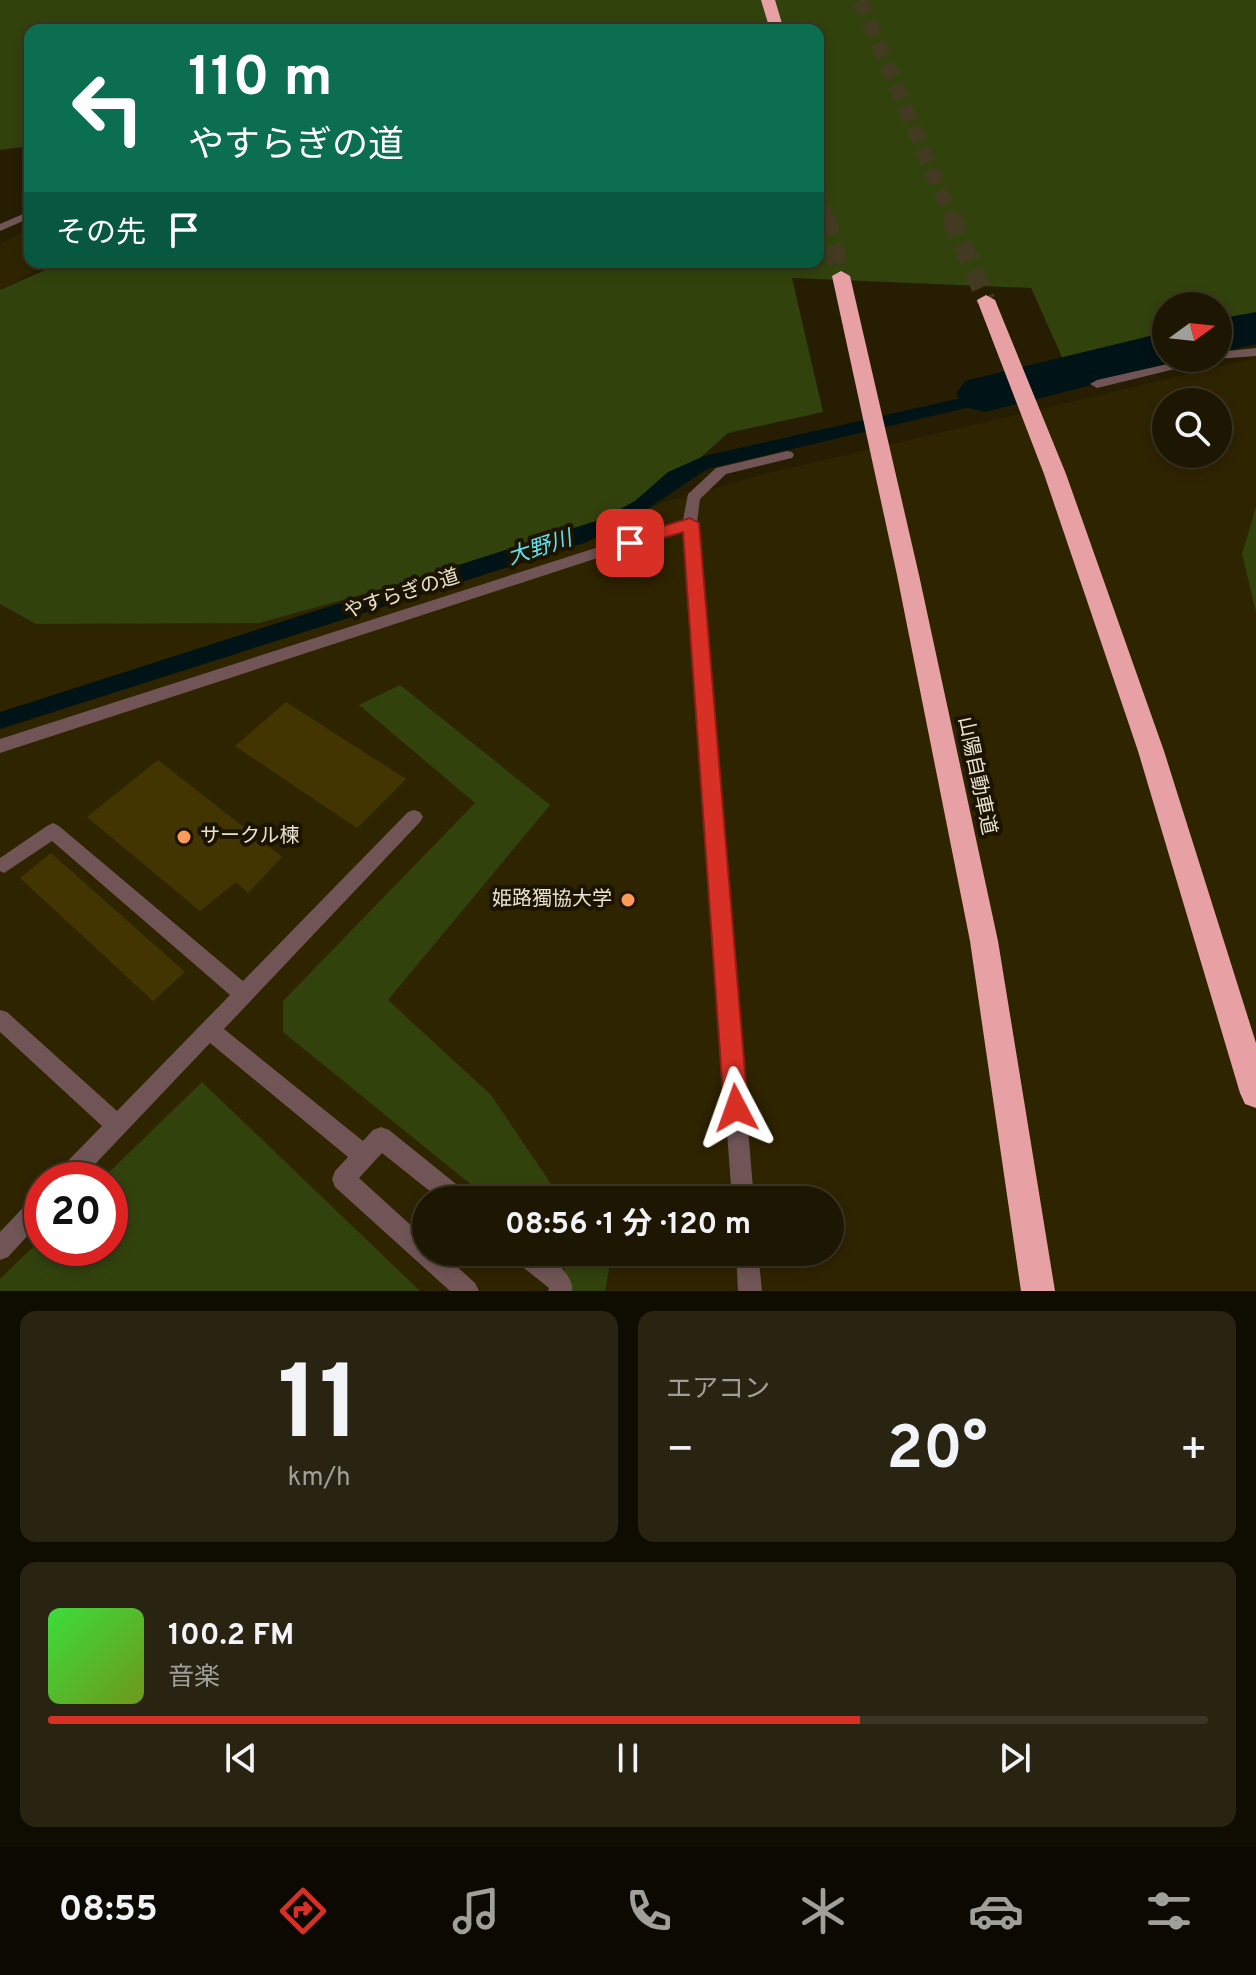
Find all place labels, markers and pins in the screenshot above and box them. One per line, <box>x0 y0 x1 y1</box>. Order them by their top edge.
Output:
pin <box>596 509 664 577</box>
place label: サークル楝 <box>200 824 299 850</box>
marker: サークル楝 <box>175 828 193 846</box>
place label: 姫路獨協大学 <box>492 887 612 913</box>
marker: 姫路獨協大学 <box>619 891 637 909</box>

